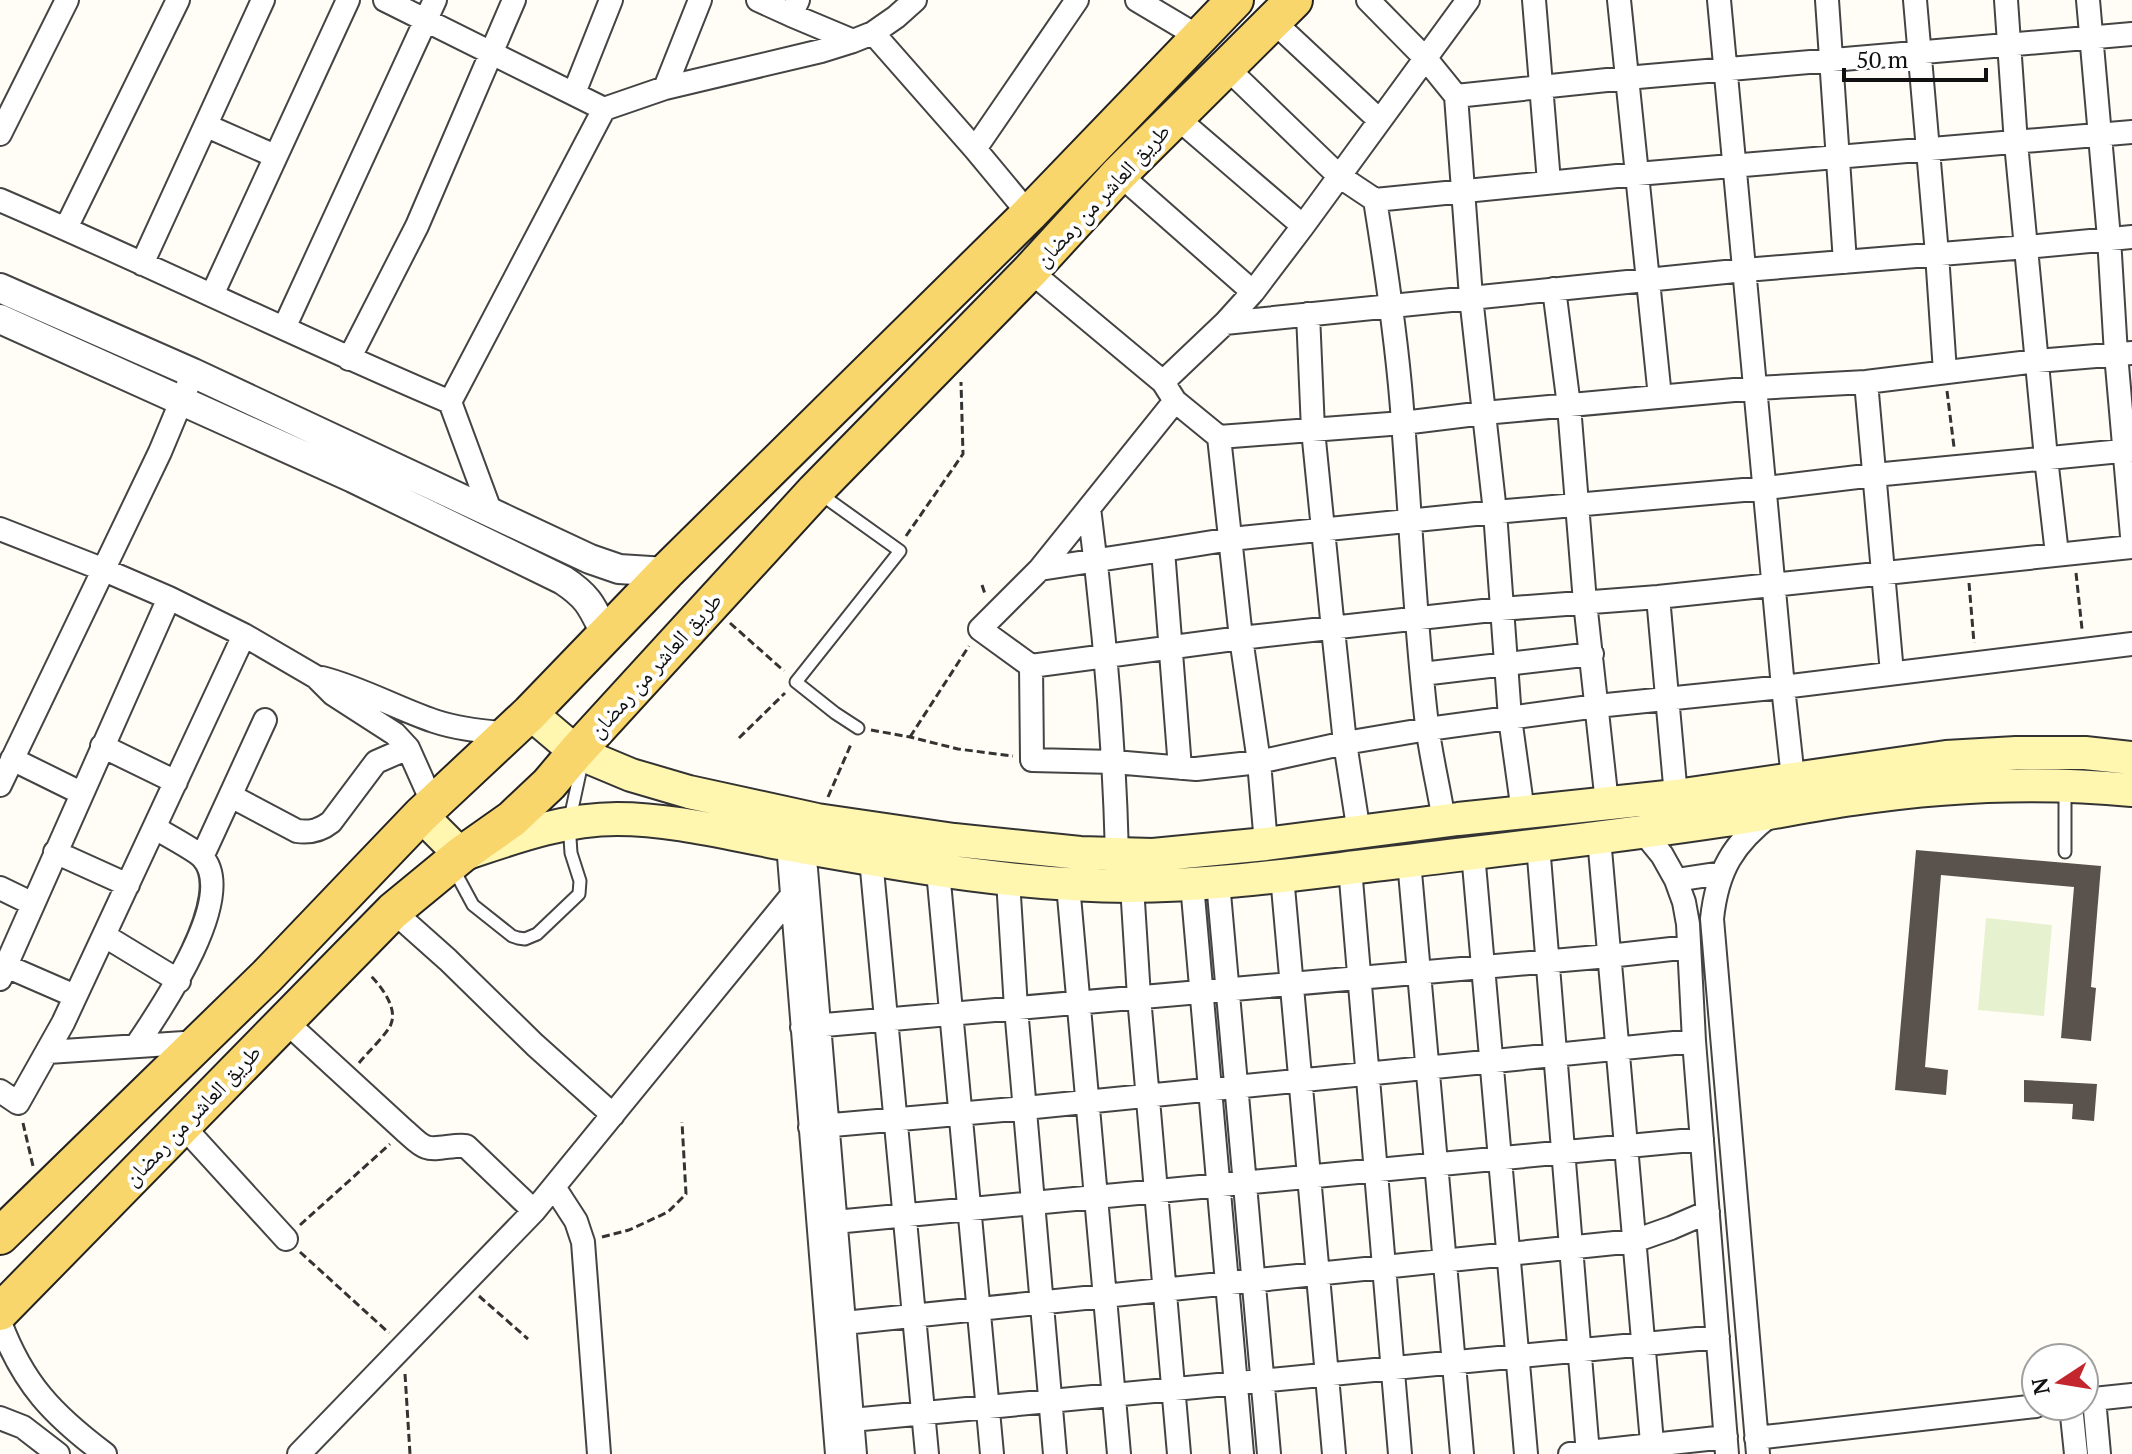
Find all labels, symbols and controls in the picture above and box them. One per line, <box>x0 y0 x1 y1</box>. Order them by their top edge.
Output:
scale bar <box>1844 32 1986 82</box>
text: 50 m <box>1856 43 1908 75</box>
street label: طريق العاشر من رمضان <box>1028 117 1176 273</box>
street label: طريق العاشر من رمضان <box>582 586 728 744</box>
street label: طريق العاشر من رمضان <box>117 1038 267 1192</box>
north arrow <box>2020 1342 2100 1422</box>
text: N <box>2024 1375 2056 1397</box>

